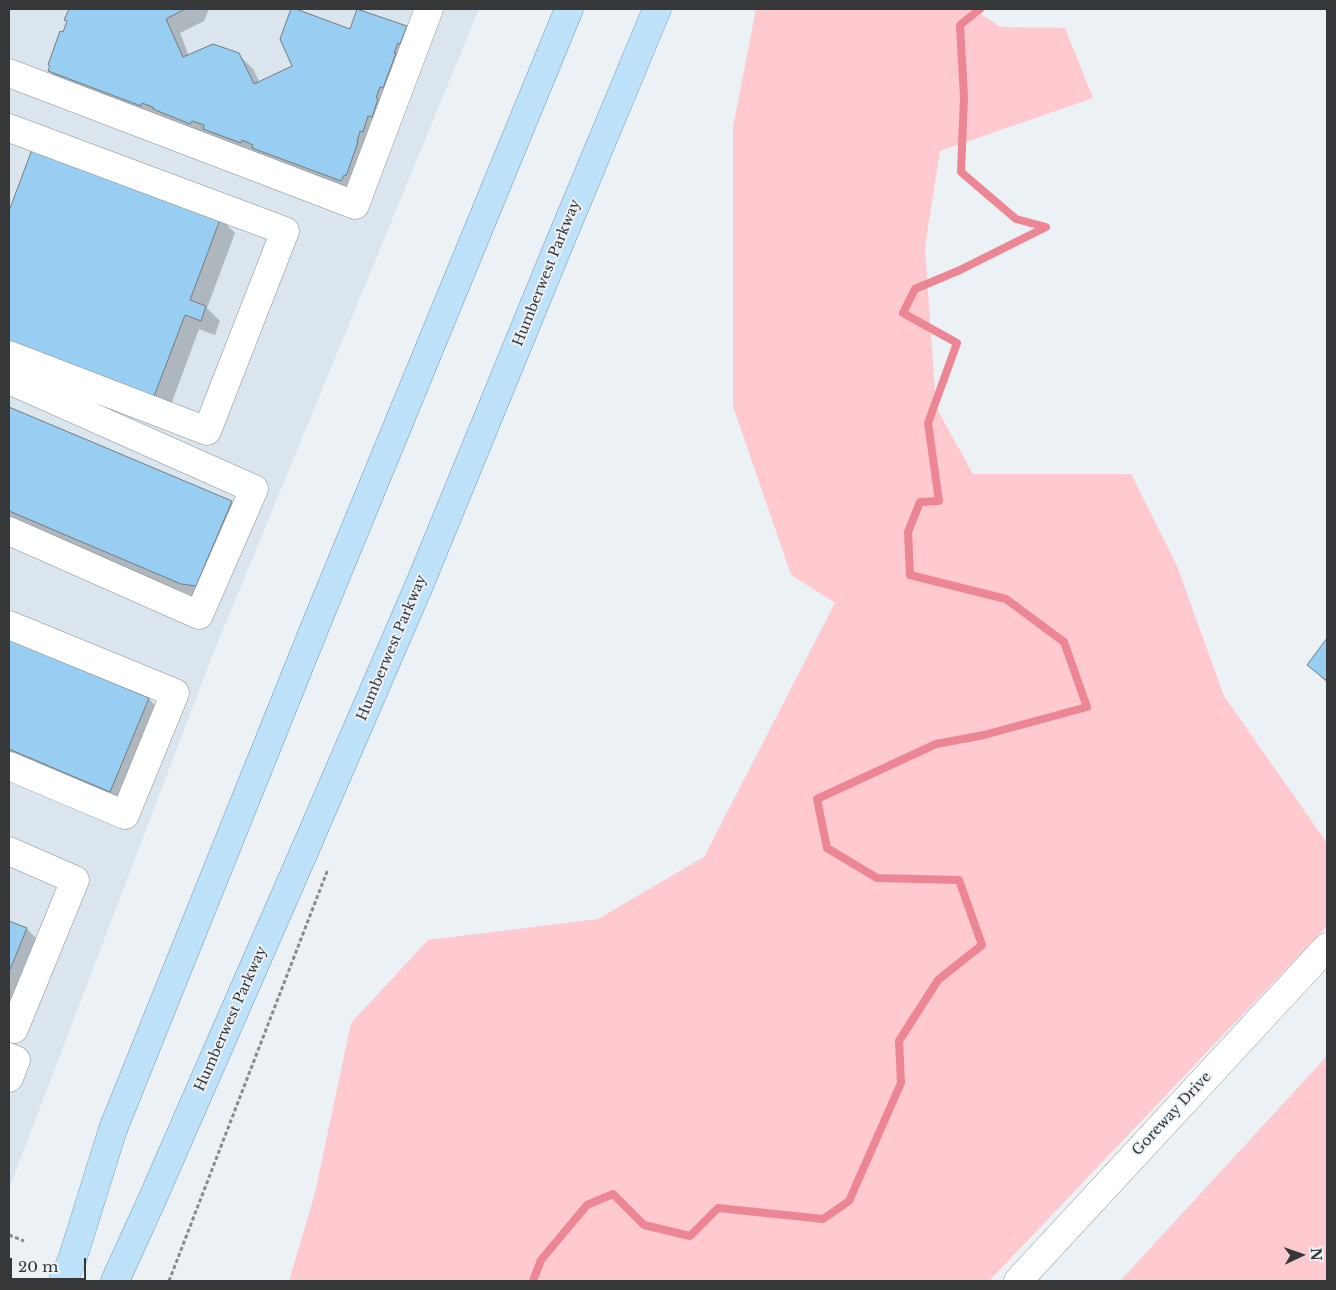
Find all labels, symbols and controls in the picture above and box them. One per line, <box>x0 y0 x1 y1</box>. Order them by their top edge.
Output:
street label: Humberwest Parkway <box>510 197 584 349</box>
street label: Humberwest Parkway <box>354 572 430 724</box>
street label: Humberwest Parkway <box>191 944 271 1094</box>
street label: Goreway Drive <box>1129 1069 1215 1159</box>
north arrow <box>1276 1230 1326 1280</box>
text: N <box>1307 1247 1325 1261</box>
scale bar <box>12 1248 89 1280</box>
text: 20 m <box>18 1257 58 1276</box>

